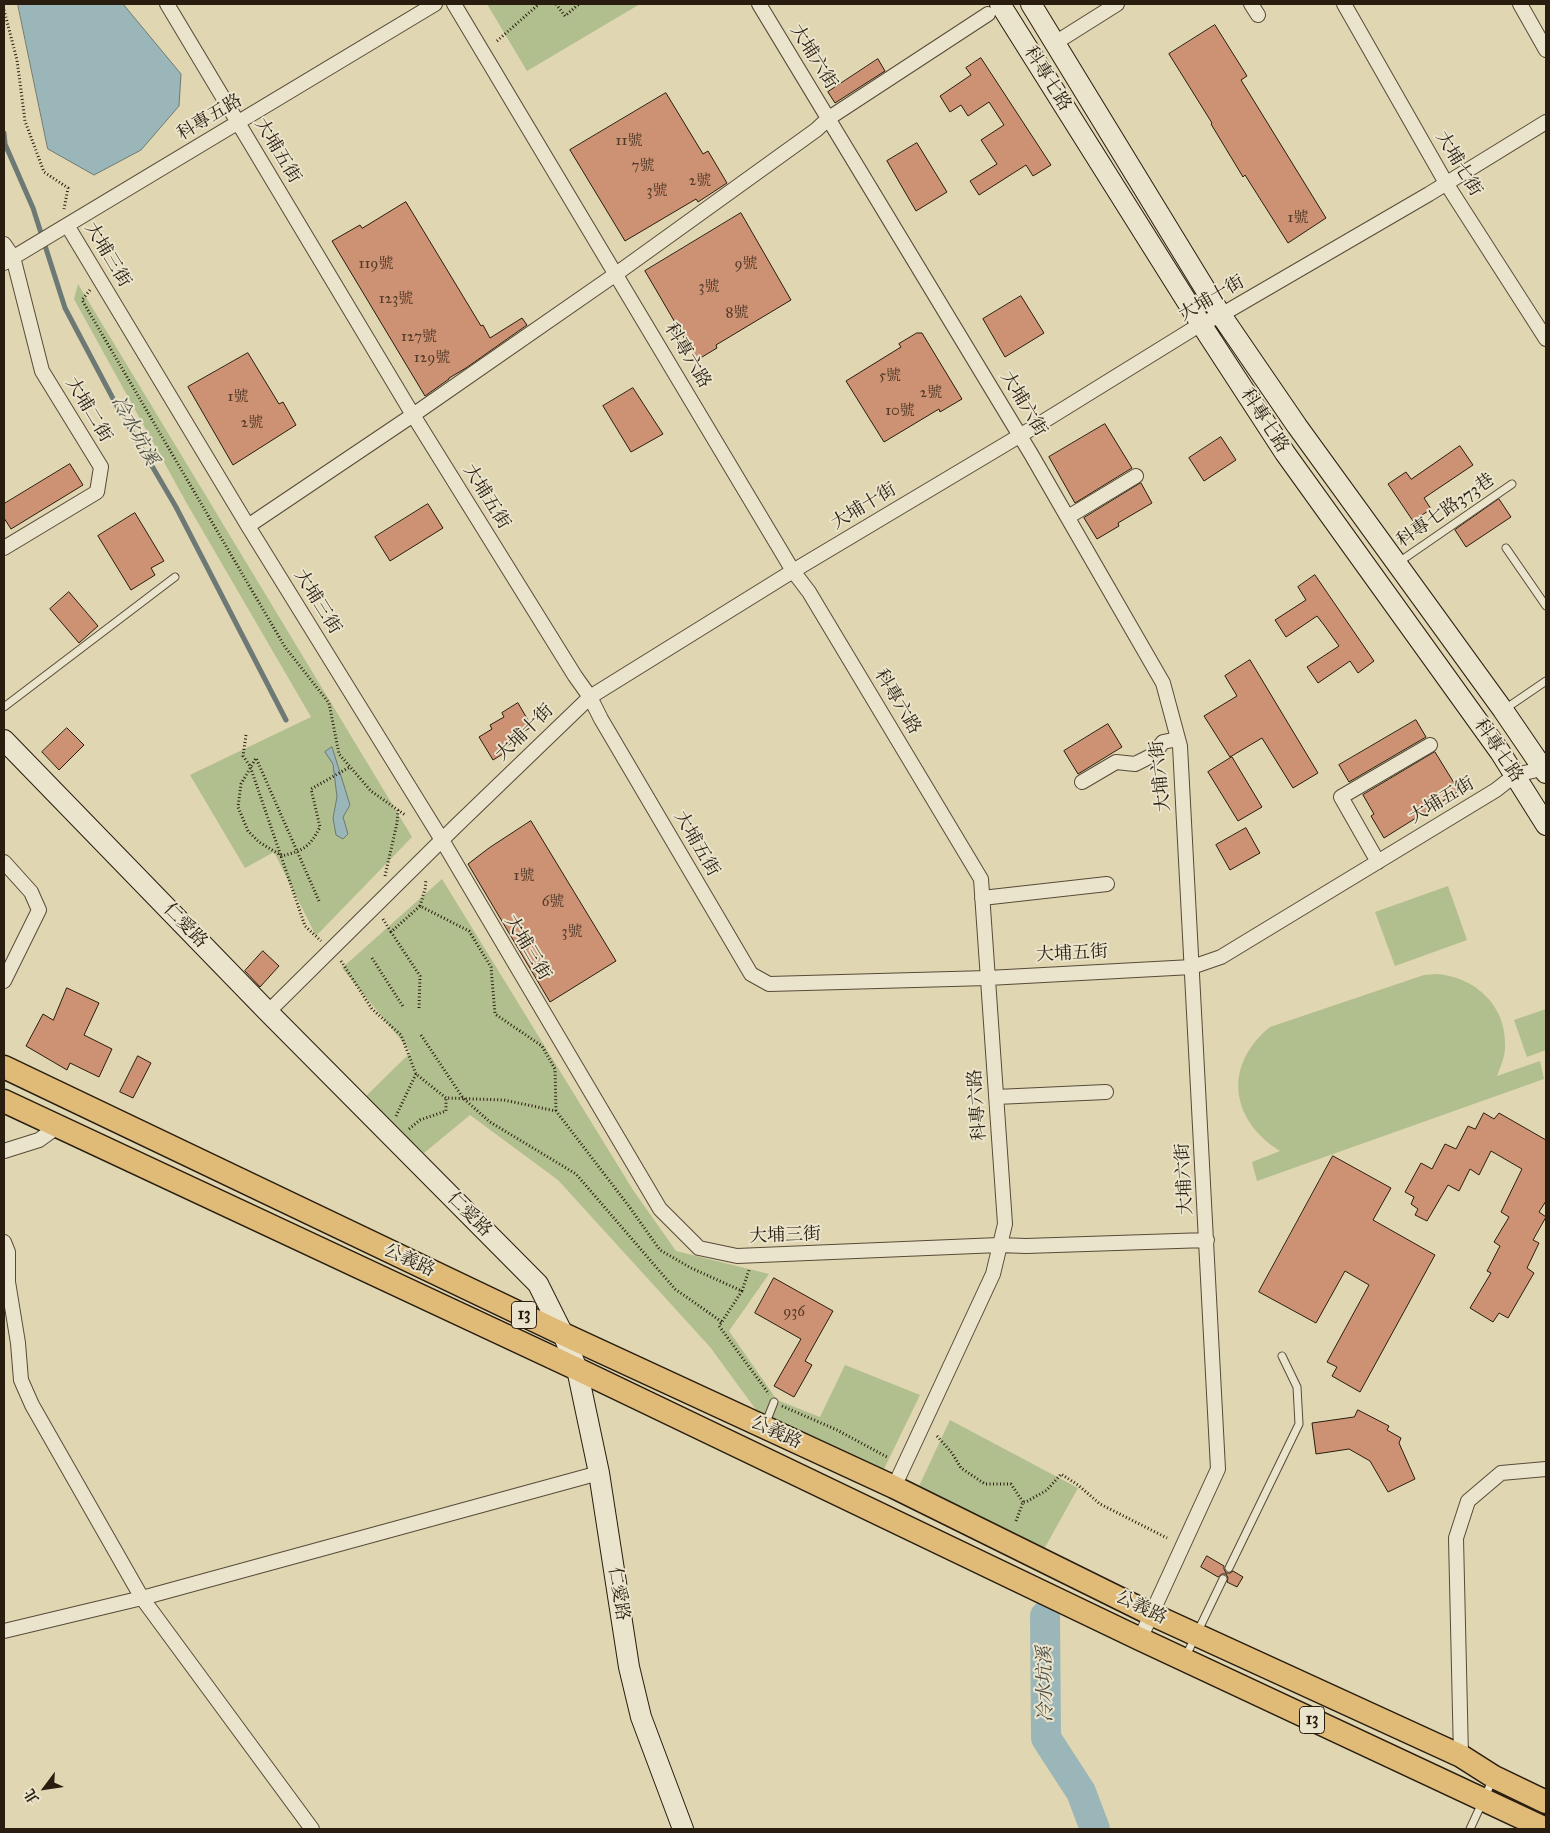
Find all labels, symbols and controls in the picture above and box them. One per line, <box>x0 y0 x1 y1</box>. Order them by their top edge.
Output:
street label: 大埔六街 <box>785 21 841 93</box>
street label: 科專七路 <box>1019 43 1075 115</box>
street label: 科專五路 <box>174 90 246 146</box>
street label: 大埔五街 <box>249 115 305 187</box>
street label: 大埔七街 <box>1430 128 1486 200</box>
house number: 11號 <box>616 132 642 150</box>
house number: 7號 <box>631 157 655 175</box>
house number: 2號 <box>689 172 711 190</box>
house number: 3號 <box>647 182 667 200</box>
house number: 1號 <box>1288 209 1308 227</box>
street label: 大埔三街 <box>79 219 135 291</box>
house number: 119號 <box>359 255 393 273</box>
house number: 9號 <box>734 255 758 273</box>
street label: 大埔十街 <box>1175 272 1249 326</box>
house number: 3號 <box>699 278 719 296</box>
house number: 123號 <box>379 290 413 308</box>
house number: 8號 <box>726 304 748 322</box>
street label: 科專六路 <box>659 320 715 392</box>
house number: 127號 <box>401 328 437 346</box>
house number: 129號 <box>414 349 450 367</box>
house number: 5號 <box>879 367 901 385</box>
street label: 大埔六街 <box>995 368 1051 440</box>
street label: 大埔二街 <box>60 374 116 446</box>
house number: 2號 <box>920 384 942 402</box>
street label: 科專七路 <box>1235 385 1293 457</box>
house number: 1號 <box>228 388 248 406</box>
water label: 冷水坑溪 <box>106 392 162 470</box>
house number: 10號 <box>885 402 915 420</box>
house number: 2號 <box>241 414 263 432</box>
street label: 大埔五街 <box>458 461 514 533</box>
street label: 科專七路373巷 <box>1393 469 1499 553</box>
street label: 大埔十街 <box>828 479 900 535</box>
street label: 大埔三街 <box>289 566 345 638</box>
street label: 科專六路 <box>869 666 925 738</box>
street label: 大埔十街 <box>492 700 558 766</box>
street label: 科專七路 <box>1469 715 1527 787</box>
street label: 大埔六街 <box>1146 739 1176 813</box>
street label: 大埔五街 <box>1406 773 1478 829</box>
street label: 大埔五街 <box>669 807 723 881</box>
house number: 1號 <box>514 867 534 885</box>
house number: 6號 <box>542 893 564 911</box>
street label: 仁愛路 <box>158 899 212 953</box>
street label: 大埔三街 <box>499 912 555 984</box>
house number: 3號 <box>562 923 582 941</box>
street label: 大埔五街 <box>1035 941 1109 967</box>
street label: 科專六路 <box>965 1068 991 1142</box>
street label: 大埔六街 <box>1172 1142 1198 1216</box>
street label: 仁愛路 <box>442 1188 496 1242</box>
street label: 大埔三街 <box>749 1224 821 1248</box>
street label: 公義路 <box>380 1240 438 1282</box>
road number: 13 <box>512 1302 536 1328</box>
house number: 936 <box>783 1303 805 1321</box>
street label: 公義路 <box>747 1412 805 1454</box>
street label: 仁愛路 <box>603 1566 633 1622</box>
street label: 公義路 <box>1112 1586 1170 1630</box>
water label: 冷水坑溪 <box>1034 1646 1058 1722</box>
road number: 13 <box>1300 1706 1324 1734</box>
north arrow <box>20 1763 70 1813</box>
text: 北 <box>21 1786 43 1806</box>

